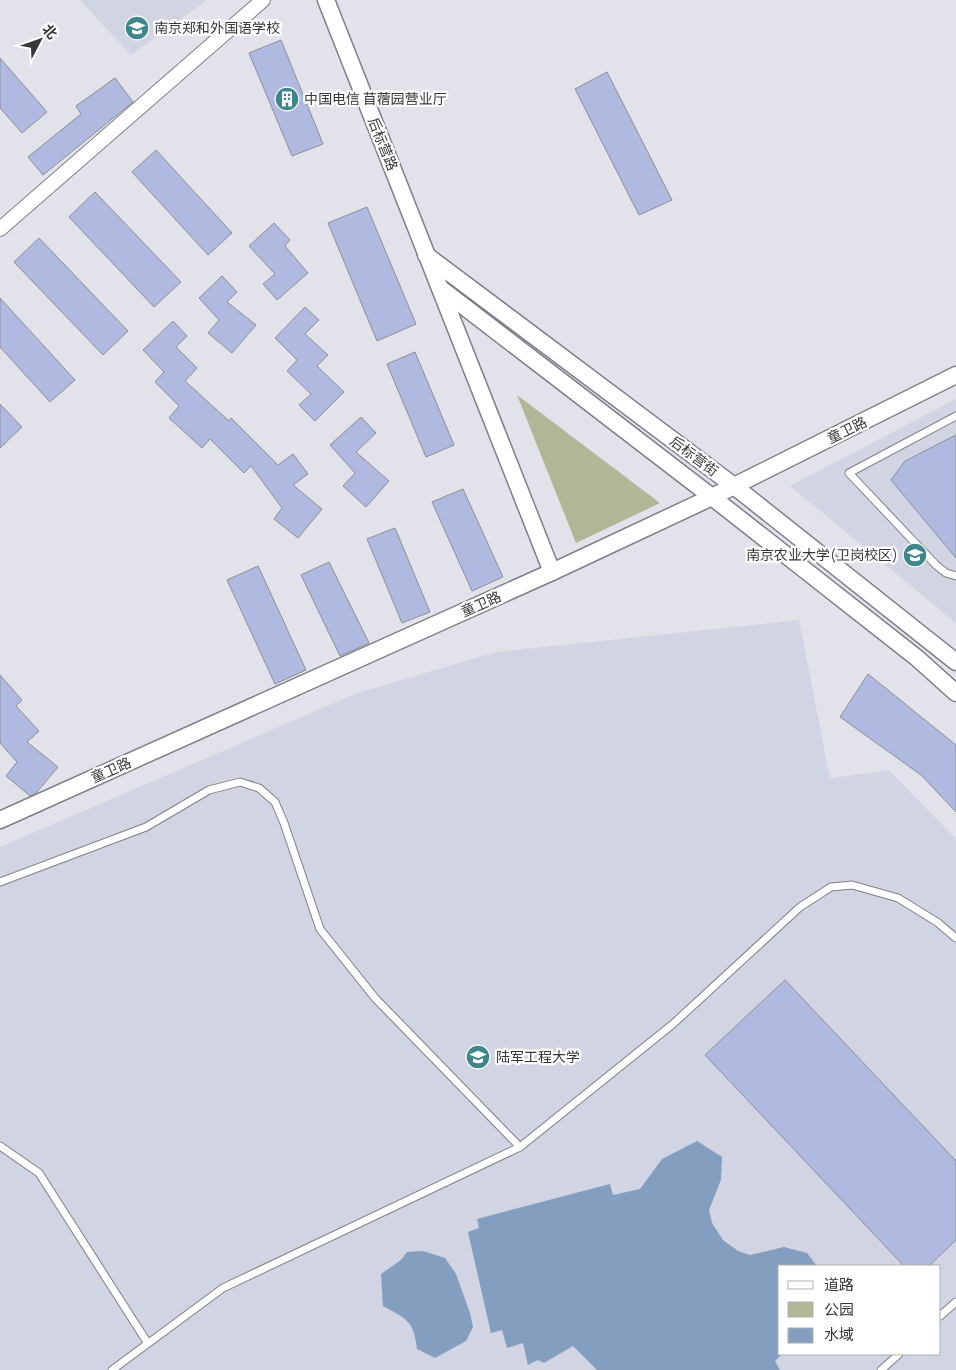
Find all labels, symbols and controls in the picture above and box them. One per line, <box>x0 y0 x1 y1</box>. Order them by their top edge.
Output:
north arrow <box>15 15 65 65</box>
school or university icon: 南京郑和外国语学校 <box>124 15 150 41</box>
place label: 南京郑和外国语学校 <box>154 18 280 37</box>
text: 北 <box>38 20 62 43</box>
building icon: 中国电信 苜蓿园营业厅 <box>274 86 300 112</box>
place label: 中国电信 苜蓿园营业厅 <box>304 89 447 108</box>
street label: 后标营路 <box>364 114 403 173</box>
street label: 童卫路 <box>824 412 870 447</box>
street label: 后标营街 <box>666 431 722 480</box>
school or university icon: 南京农业大学(卫岗校区) <box>902 542 928 568</box>
place label: 南京农业大学(卫岗校区) <box>746 545 898 564</box>
street label: 童卫路 <box>458 586 504 621</box>
street label: 童卫路 <box>88 752 134 787</box>
school or university icon: 陆军工程大学 <box>465 1044 491 1070</box>
place label: 陆军工程大学 <box>496 1047 580 1066</box>
legend <box>778 1265 941 1355</box>
text: 道路 <box>824 1274 854 1295</box>
text: 公园 <box>824 1299 854 1320</box>
text: 水域 <box>824 1324 854 1345</box>

